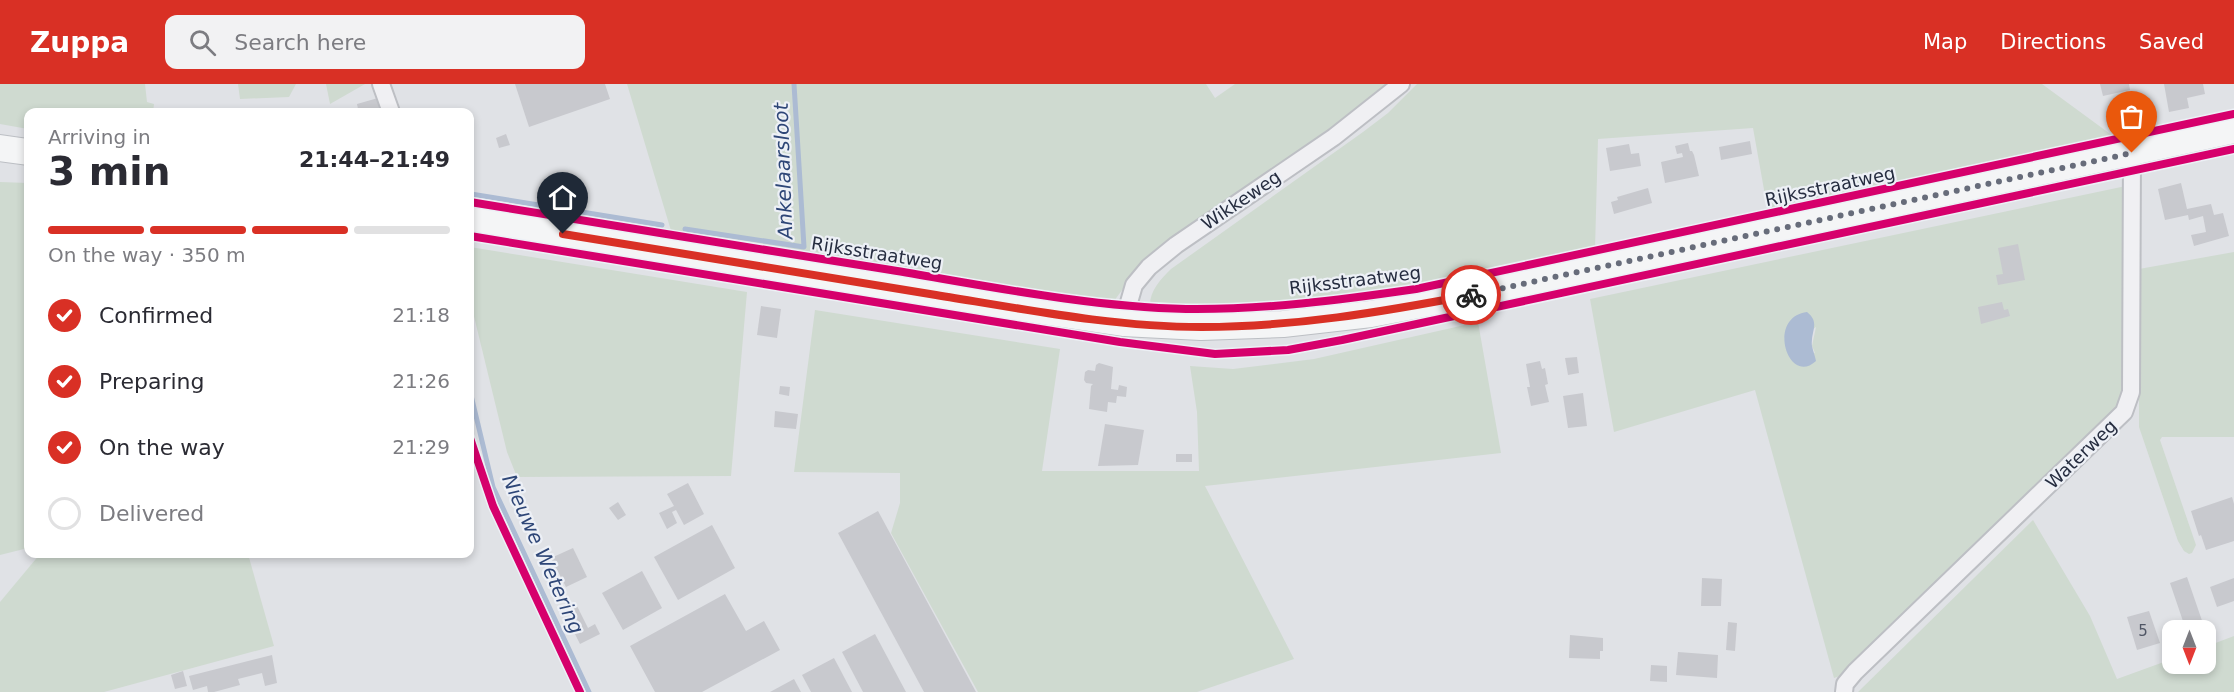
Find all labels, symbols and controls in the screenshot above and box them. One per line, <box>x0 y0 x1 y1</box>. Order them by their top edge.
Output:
search box <box>165 15 585 69</box>
text: Zuppa <box>30 26 129 59</box>
icon: search <box>186 26 219 59</box>
text: Search here <box>234 30 366 55</box>
text: Map <box>1923 30 1967 54</box>
text: Directions <box>2000 30 2106 54</box>
text: Saved <box>2139 30 2204 54</box>
pin <box>2106 91 2157 153</box>
icon: bag <box>2115 100 2148 133</box>
water label: Ankelaarsloot <box>769 101 797 242</box>
text: Arriving in <box>48 125 151 149</box>
text: 21:44–21:49 <box>299 147 450 172</box>
text: 3 min <box>48 149 170 194</box>
street label: Rijksstraatweg <box>1763 162 1897 210</box>
street label: Wikkeweg <box>1197 166 1285 234</box>
pin <box>537 172 588 234</box>
icon: home <box>546 181 579 214</box>
street label: Rijksstraatweg <box>810 232 944 274</box>
text: On the way · 350 m <box>48 243 246 267</box>
street label: Rijksstraatweg <box>1288 262 1422 298</box>
courier <box>1441 265 1501 325</box>
icon: bike <box>1455 279 1488 312</box>
icon: check <box>48 299 81 332</box>
text: Confirmed <box>99 303 213 328</box>
text: 21:18 <box>392 303 450 327</box>
icon: check <box>48 365 81 398</box>
text: Preparing <box>99 369 205 394</box>
text: 21:26 <box>392 369 450 393</box>
street label: Waterweg <box>2041 415 2121 493</box>
icon: check <box>48 431 81 464</box>
text: On the way <box>99 435 225 460</box>
text: 21:29 <box>392 435 450 459</box>
water label: Nieuwe Wetering <box>497 471 589 637</box>
text: Delivered <box>99 501 204 526</box>
north arrow <box>2162 620 2216 674</box>
map controls <box>2162 620 2216 674</box>
house number: 5 <box>2138 622 2148 640</box>

